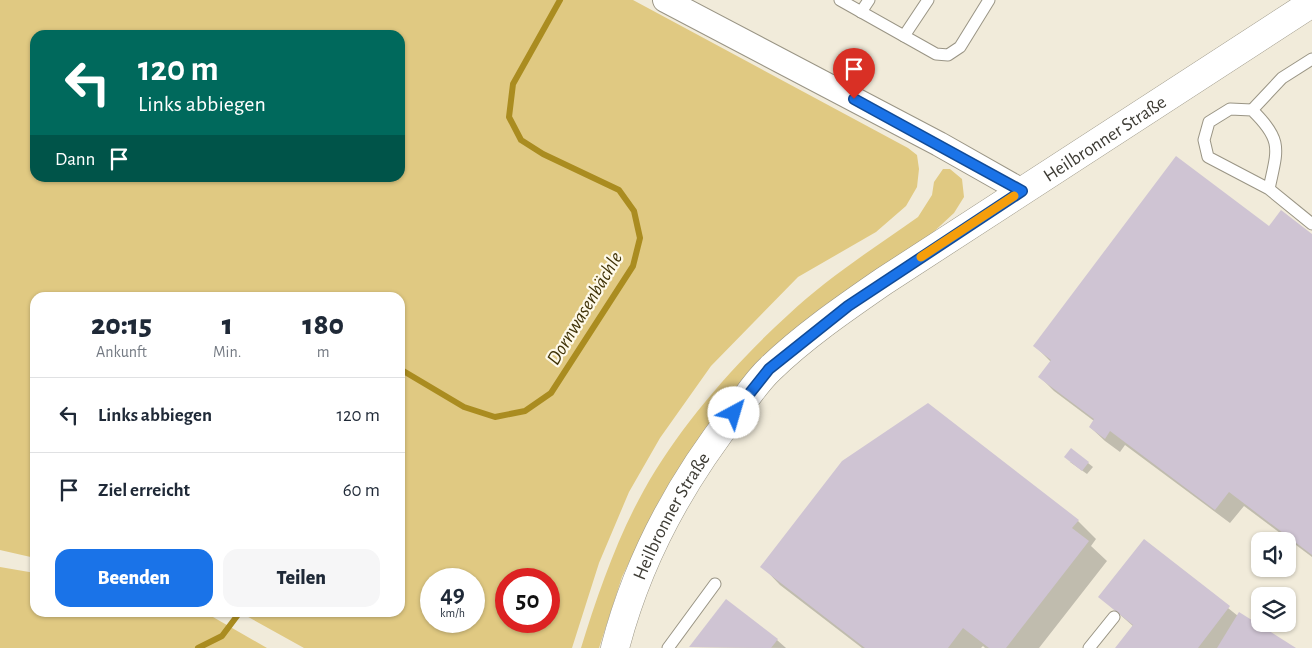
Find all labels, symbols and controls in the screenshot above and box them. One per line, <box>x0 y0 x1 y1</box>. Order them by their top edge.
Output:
pin <box>833 48 875 99</box>
icon: left <box>55 50 120 115</box>
text: 120 m <box>138 52 219 87</box>
icon: arrive <box>840 55 868 83</box>
street label: Heilbronner Straße <box>1040 92 1170 186</box>
text: Links abbiegen <box>138 93 266 115</box>
icon: arrive <box>105 145 133 173</box>
text: Dann <box>55 150 95 169</box>
water label: Dornwasenbächle <box>543 248 627 368</box>
text: 20:15 <box>91 310 152 340</box>
text: 1 <box>222 310 233 340</box>
text: 180 <box>302 310 344 340</box>
text: Ankunft <box>96 344 147 360</box>
text: Min. <box>213 344 241 360</box>
text: m <box>317 344 330 360</box>
position arrow <box>707 386 759 438</box>
icon: left <box>55 401 83 429</box>
text: Links abbiegen <box>98 406 212 425</box>
text: 120 m <box>336 406 380 425</box>
street label: Heilbronner Straße <box>630 449 714 583</box>
icon: arrive <box>55 476 83 504</box>
text: Ziel erreicht <box>98 481 190 500</box>
text: 60 m <box>343 481 380 500</box>
map controls <box>1251 532 1296 632</box>
button: sound <box>1251 532 1296 577</box>
button: Beenden <box>55 549 213 607</box>
button: Teilen <box>223 549 380 607</box>
speed limit sign: 50 <box>495 568 560 633</box>
text: 49 <box>440 582 465 607</box>
button: layers <box>1251 587 1296 632</box>
text: km/h <box>440 607 465 619</box>

